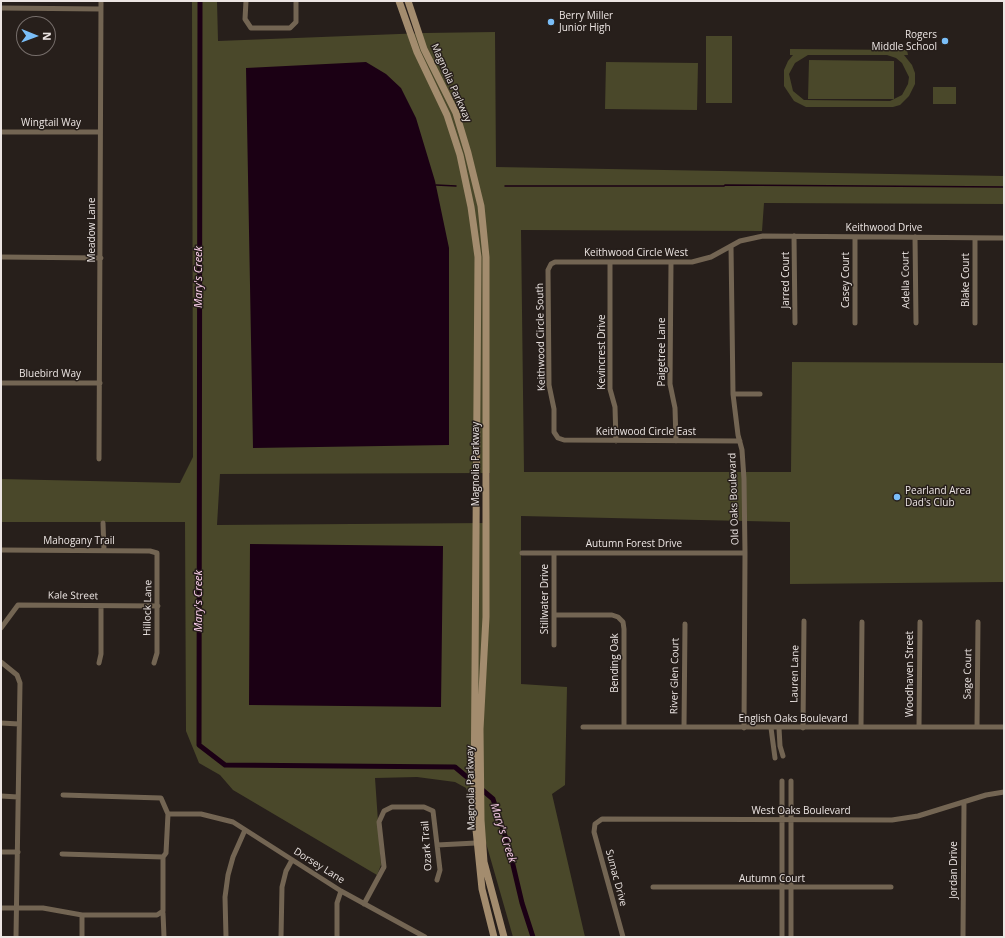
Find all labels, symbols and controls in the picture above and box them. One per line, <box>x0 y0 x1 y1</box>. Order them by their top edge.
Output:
place label: Berry Miller Junior High <box>559 10 613 34</box>
north arrow <box>16 16 56 56</box>
marker: Berry Miller Junior High <box>546 17 556 27</box>
place label: Rogers Middle School <box>872 29 937 52</box>
text: N <box>40 32 55 41</box>
marker: Rogers Middle School <box>940 36 950 46</box>
street label: Magnolia Parkway <box>428 42 474 124</box>
street label: Wingtail Way <box>21 117 81 129</box>
street label: Meadow Lane <box>86 197 98 263</box>
street label: Keithwood Drive <box>846 222 922 234</box>
water label: Mary's Creek <box>192 246 206 308</box>
street label: Keithwood Circle West <box>584 247 688 259</box>
street label: Adella Court <box>900 251 912 309</box>
street label: Jarred Court <box>780 252 792 308</box>
street label: Casey Court <box>840 252 852 308</box>
street label: Blake Court <box>960 253 972 307</box>
street label: Keithwood Circle South <box>534 283 548 391</box>
street label: Kevincrest Drive <box>596 314 608 390</box>
street label: Paigetree Lane <box>656 317 668 387</box>
street label: Bluebird Way <box>19 368 81 380</box>
street label: Magnolia Parkway <box>470 422 482 506</box>
street label: Keithwood Circle East <box>596 426 696 438</box>
street label: Old Oaks Boulevard <box>726 453 742 545</box>
place label: Pearland Area Dad's Club <box>905 485 971 508</box>
marker: Pearland Area Dad's Club <box>892 492 902 502</box>
street label: Mahogany Trail <box>43 535 115 547</box>
street label: Autumn Forest Drive <box>586 538 682 550</box>
street label: Stillwater Drive <box>539 564 551 634</box>
water label: Mary's Creek <box>192 570 206 632</box>
street label: Hillock Lane <box>142 580 154 636</box>
street label: Kale Street <box>48 590 98 602</box>
street label: Woodhaven Street <box>904 631 916 717</box>
street label: Bending Oak <box>609 633 621 693</box>
street label: River Glen Court <box>668 638 682 714</box>
street label: Lauren Lane <box>788 645 802 703</box>
street label: Sage Court <box>962 649 974 699</box>
street label: English Oaks Boulevard <box>738 713 848 725</box>
street label: Magnolia Parkway <box>464 746 478 830</box>
water label: Mary's Creek <box>487 802 519 864</box>
street label: West Oaks Boulevard <box>751 805 851 817</box>
street label: Ozark Trail <box>419 821 435 871</box>
street label: Jordan Drive <box>948 841 960 899</box>
street label: Dorsey Lane <box>291 846 347 886</box>
street label: Sumac Drive <box>603 848 629 908</box>
street label: Autumn Court <box>739 873 805 885</box>

